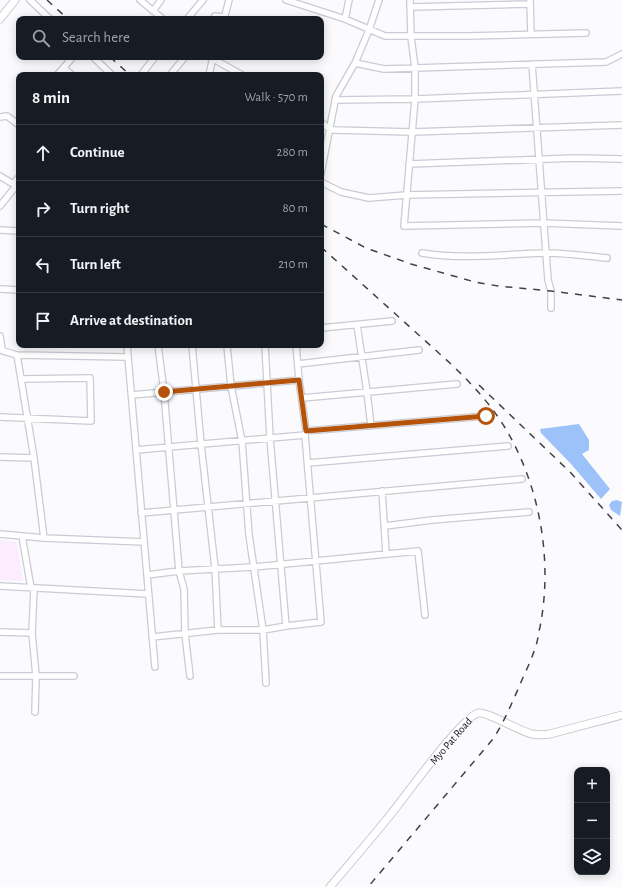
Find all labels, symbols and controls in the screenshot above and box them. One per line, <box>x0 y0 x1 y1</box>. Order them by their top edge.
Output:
search box <box>16 16 324 60</box>
icon: search <box>30 27 52 49</box>
text: Search here <box>62 30 130 45</box>
text: 8 min <box>32 89 70 106</box>
text: Walk · 570 m <box>244 91 308 104</box>
icon: ahead <box>32 142 54 164</box>
text: Continue <box>70 145 125 160</box>
text: 280 m <box>277 146 308 159</box>
icon: right <box>32 198 54 220</box>
text: Turn right <box>70 201 129 216</box>
text: 80 m <box>282 202 308 215</box>
icon: left <box>32 254 54 276</box>
text: Turn left <box>70 257 121 272</box>
text: 210 m <box>278 258 308 271</box>
icon: arrive <box>32 310 54 332</box>
text: Arrive at destination <box>70 313 193 328</box>
route end <box>155 383 173 401</box>
route start <box>477 407 495 425</box>
street label: Myo Pat Road <box>428 715 474 766</box>
map controls <box>574 767 610 875</box>
button: + <box>574 767 610 803</box>
button: − <box>574 803 610 839</box>
button: layers <box>574 839 610 875</box>

